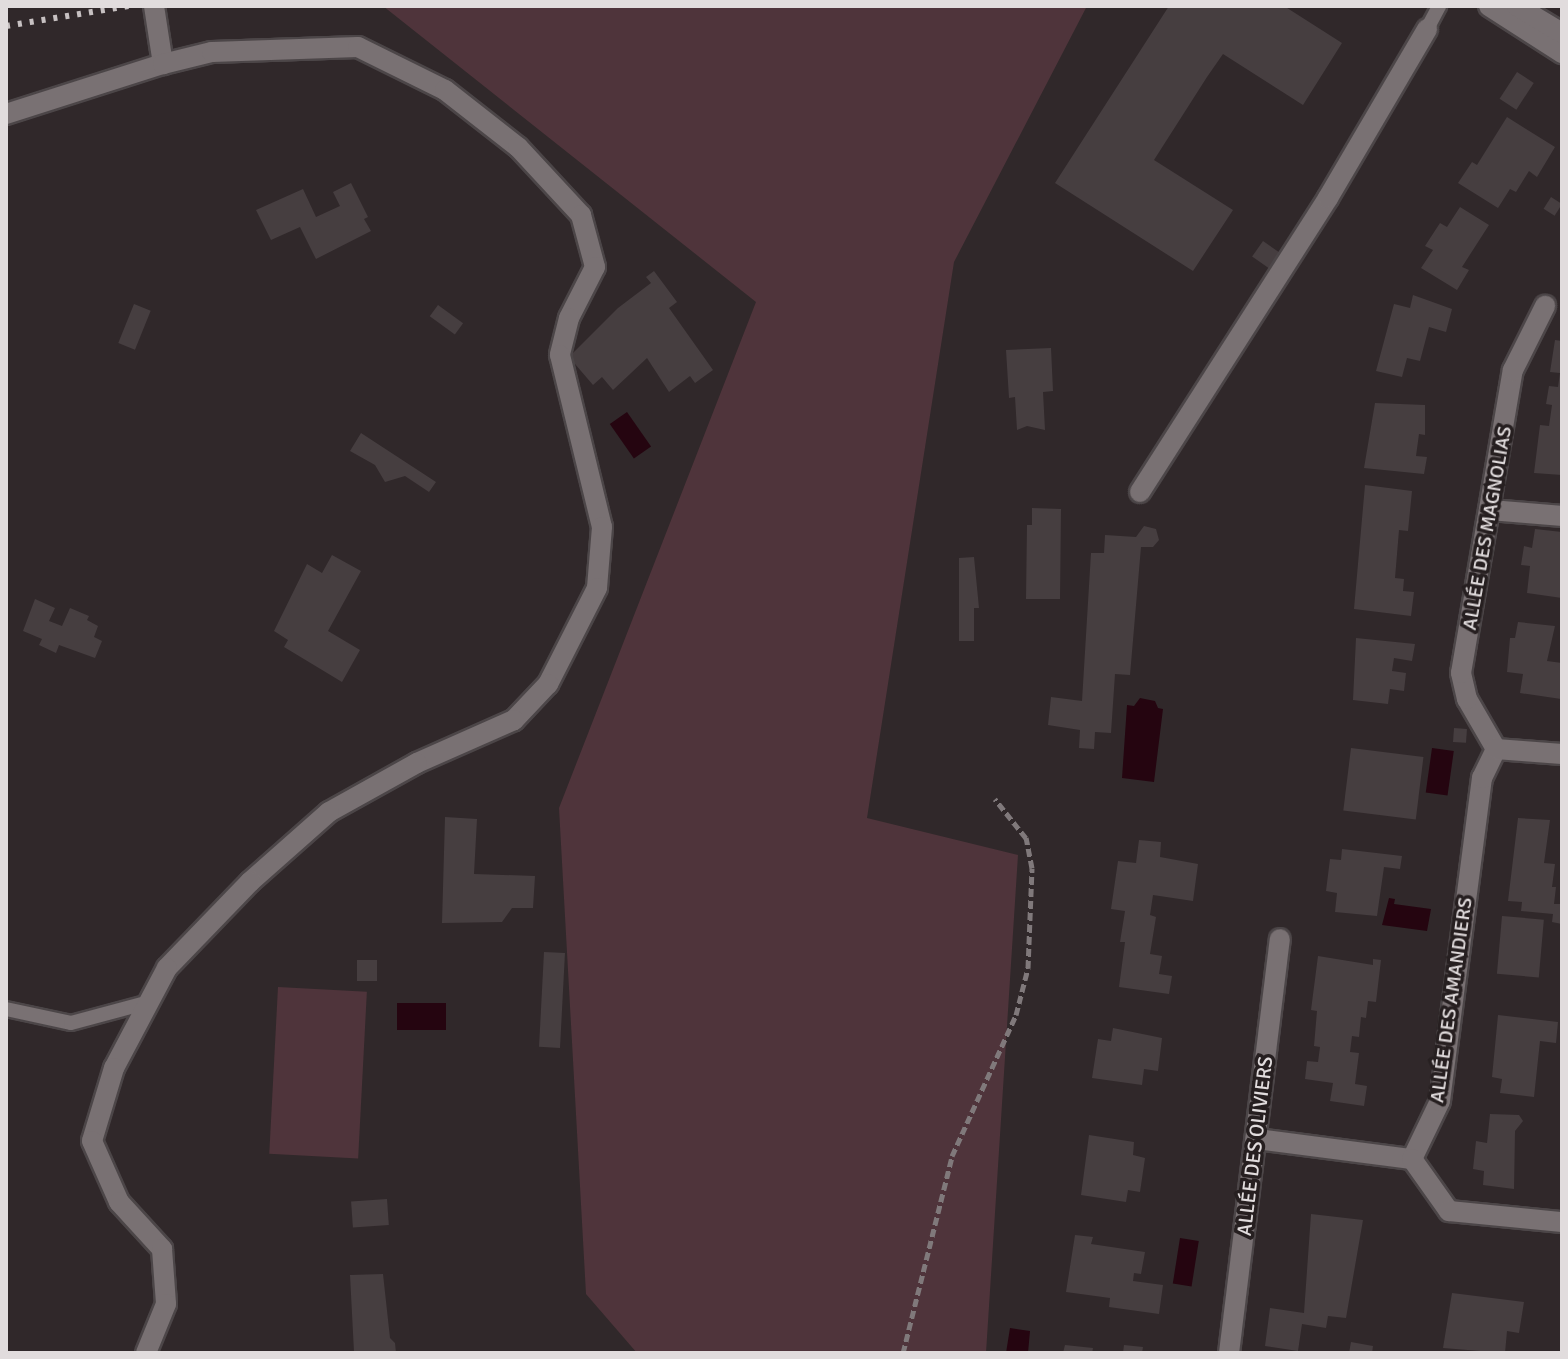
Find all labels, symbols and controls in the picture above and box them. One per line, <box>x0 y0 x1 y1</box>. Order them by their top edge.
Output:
street label: ALLÉE DES MAGNOLIAS <box>1457 424 1517 632</box>
street label: ALLÉE DES AMANDIERS <box>1425 896 1477 1104</box>
street label: ALLÉE DES OLIVIERS <box>1232 1055 1278 1237</box>

